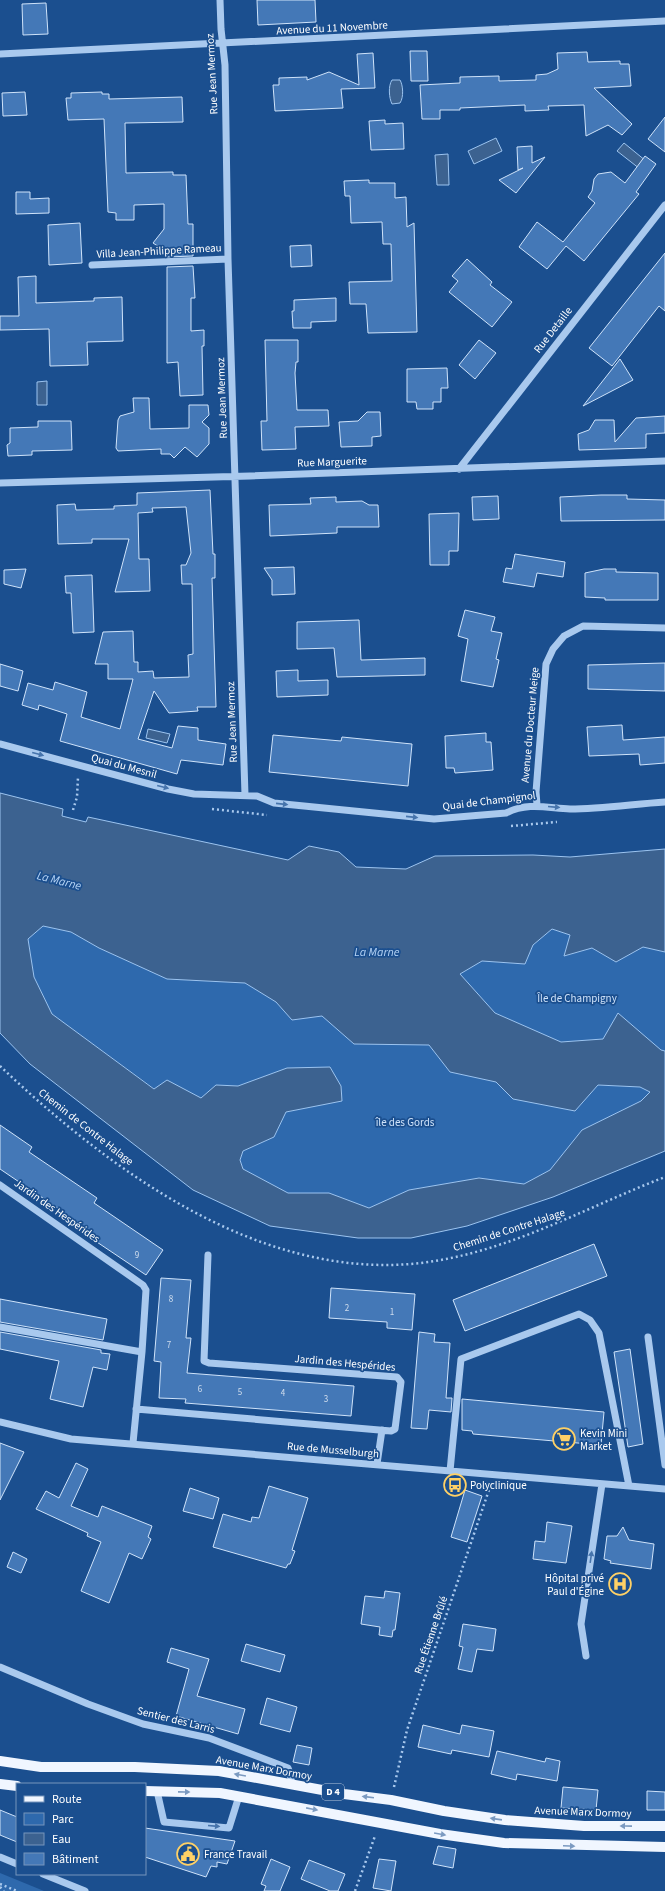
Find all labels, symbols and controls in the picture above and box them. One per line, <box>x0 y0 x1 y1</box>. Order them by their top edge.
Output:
street label: Avenue du 11 Novembre <box>276 18 389 38</box>
street label: Rue Jean Mermoz <box>202 33 222 115</box>
street label: Villa Jean-Philippe Rameau <box>96 240 222 262</box>
street label: Rue Detaille <box>530 303 576 356</box>
street label: Rue Jean Mermoz <box>213 357 231 439</box>
street label: Rue Marguerite <box>297 453 368 471</box>
street label: Avenue du Docteur Meige <box>517 666 543 783</box>
street label: Rue Jean Mermoz <box>223 681 241 763</box>
street label: Quai du Mesnil <box>89 750 159 782</box>
one-way arrow <box>32 751 44 757</box>
one-way arrow <box>157 785 169 791</box>
street label: Quai de Champignol <box>442 788 537 814</box>
one-way arrow <box>276 801 289 807</box>
one-way arrow <box>548 804 560 811</box>
one-way arrow <box>406 814 418 820</box>
water label: La Marne <box>35 867 83 895</box>
water label: La Marne <box>354 944 400 961</box>
park label: Île de Champigny <box>536 991 617 1006</box>
street label: Chemin de Contre Halage <box>35 1085 137 1169</box>
park label: île des Gords <box>375 1115 435 1130</box>
street label: Jardin des Hespérides <box>11 1176 103 1246</box>
street label: Chemin de Contre Halage <box>451 1205 567 1255</box>
house number: 9 <box>135 1249 140 1262</box>
house number: 8 <box>169 1293 174 1306</box>
house number: 2 <box>345 1302 350 1315</box>
house number: 1 <box>390 1306 394 1319</box>
house number: 7 <box>167 1339 172 1352</box>
street label: Jardin des Hespérides <box>294 1351 397 1375</box>
house number: 6 <box>198 1383 203 1396</box>
house number: 5 <box>238 1386 243 1399</box>
house number: 4 <box>281 1387 286 1400</box>
house number: 3 <box>324 1393 329 1406</box>
supermarket icon: Kevin Mini Market <box>551 1426 577 1452</box>
place label: Kevin Mini Market <box>580 1426 627 1454</box>
street label: Rue de Musselburgh <box>286 1439 380 1462</box>
bus stop icon: Polyclinique <box>442 1472 468 1498</box>
place label: Polyclinique <box>470 1478 527 1493</box>
one-way arrow <box>588 1551 594 1563</box>
place label: Hôpital privé Paul d'Égine <box>545 1571 605 1599</box>
hospital icon: Hôpital privé Paul d'Égine <box>607 1571 633 1597</box>
street label: Rue Étienne Brûlé <box>411 1594 452 1676</box>
street label: Sentier des Larris <box>136 1703 217 1737</box>
street label: Avenue Marx Dormoy <box>215 1752 313 1784</box>
one-way arrow <box>234 1772 246 1778</box>
legend <box>16 1783 146 1875</box>
road number: D 4 <box>322 1784 344 1800</box>
one-way arrow <box>178 1789 191 1795</box>
text: Route <box>52 1791 82 1808</box>
one-way arrow <box>362 1794 374 1800</box>
street label: Avenue Marx Dormoy <box>534 1803 632 1821</box>
one-way arrow <box>306 1807 319 1813</box>
text: Parc <box>52 1811 74 1828</box>
one-way arrow <box>490 1816 502 1822</box>
one-way arrow <box>207 1823 220 1830</box>
one-way arrow <box>619 1823 632 1829</box>
text: Eau <box>52 1831 71 1848</box>
one-way arrow <box>434 1831 446 1837</box>
public building icon: France Travail <box>175 1841 201 1867</box>
one-way arrow <box>563 1842 575 1849</box>
place label: France Travail <box>204 1847 267 1862</box>
text: Bâtiment <box>52 1851 98 1868</box>

